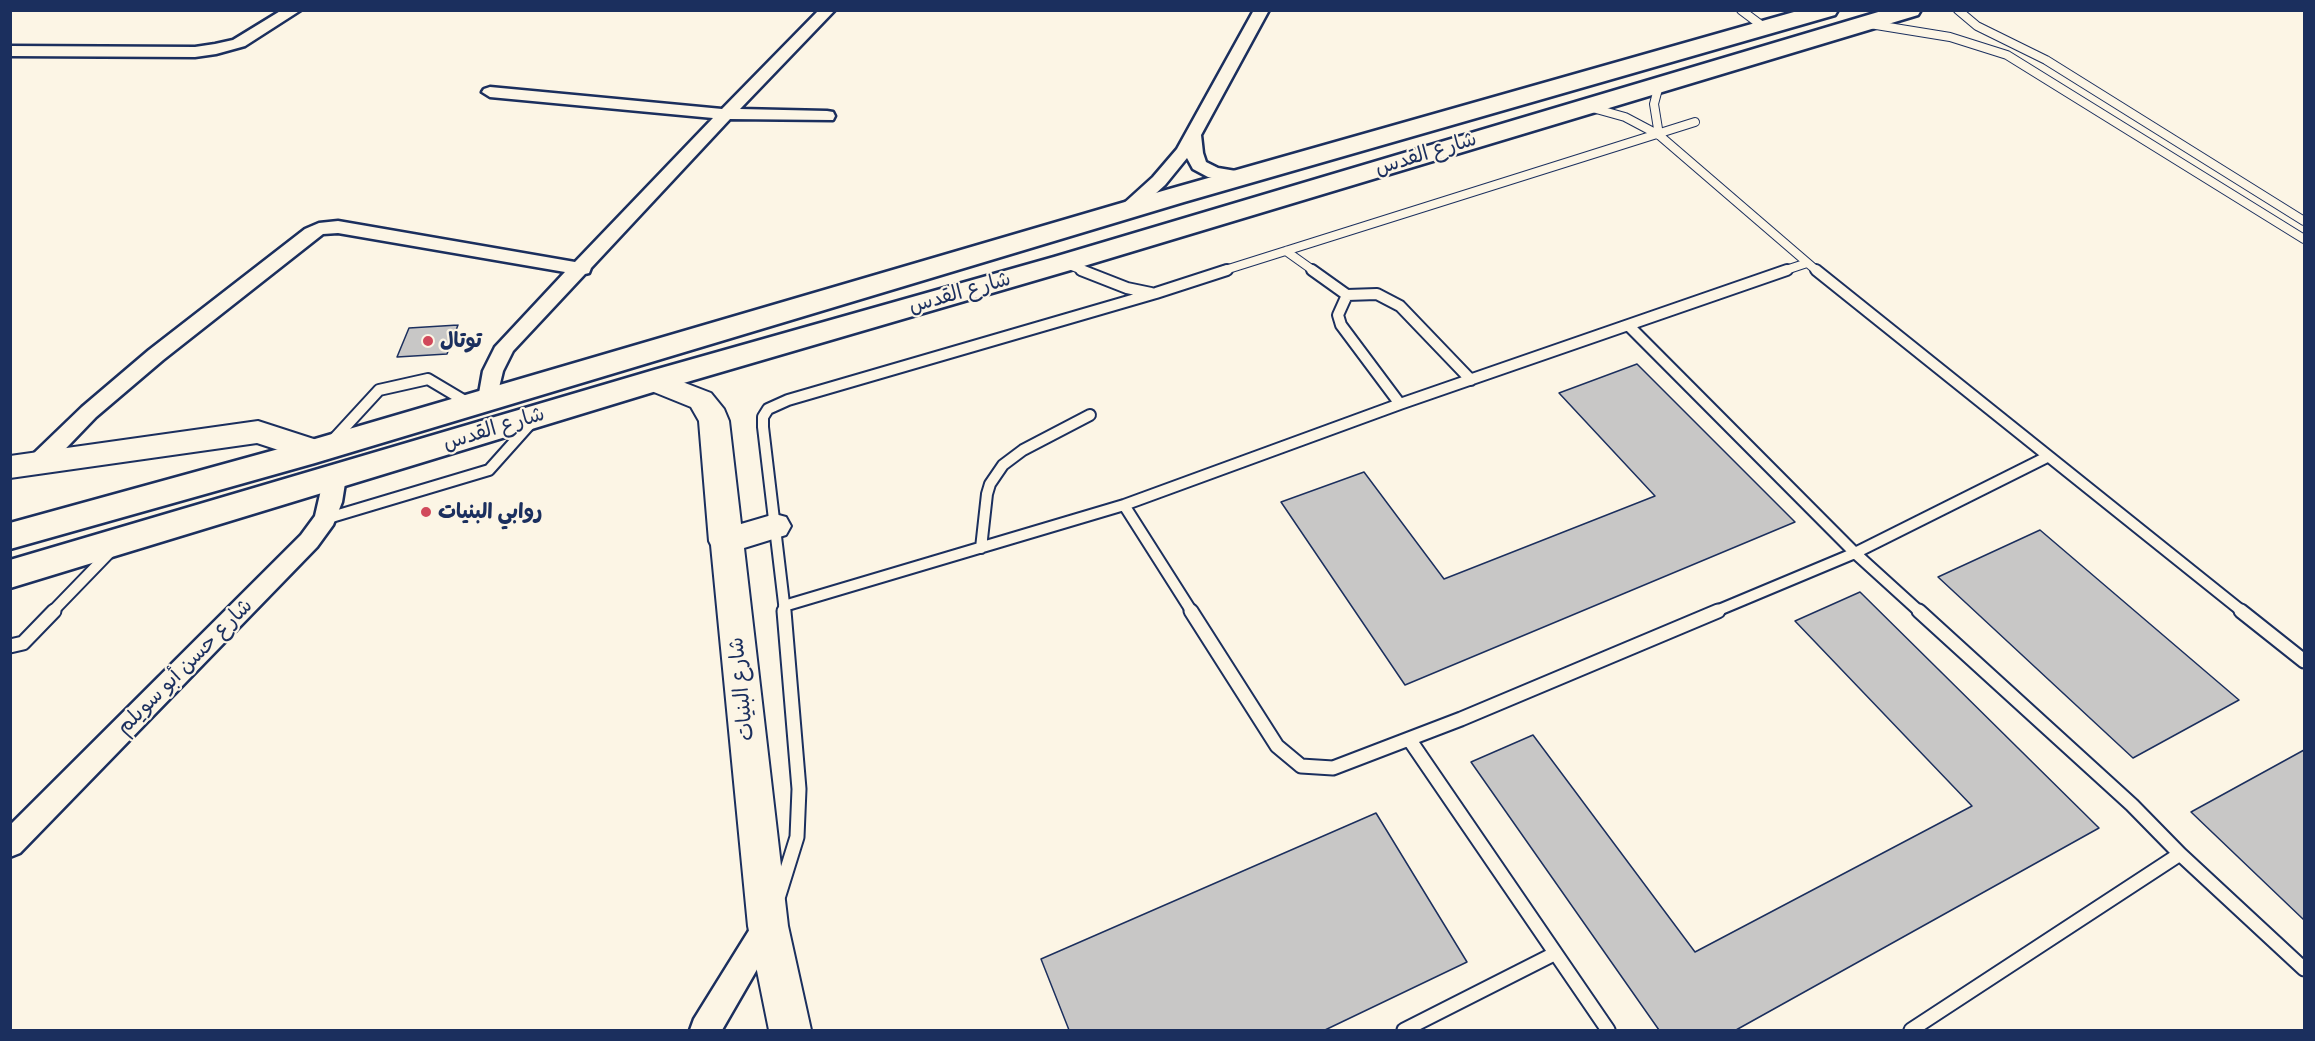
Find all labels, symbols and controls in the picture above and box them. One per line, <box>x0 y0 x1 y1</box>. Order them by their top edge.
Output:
street label: شارع القدس <box>1372 127 1480 181</box>
street label: شارع القدس <box>906 266 1014 320</box>
place label: توتال <box>440 328 482 354</box>
marker: توتال <box>421 334 435 348</box>
street label: شارع القدس <box>440 402 548 456</box>
place label: روابي البنيات <box>438 499 542 525</box>
marker: روابي البنيات <box>419 505 433 519</box>
street label: شارع حسن أبو سويلم <box>112 594 258 740</box>
street label: شارع البنيات <box>724 636 760 742</box>

